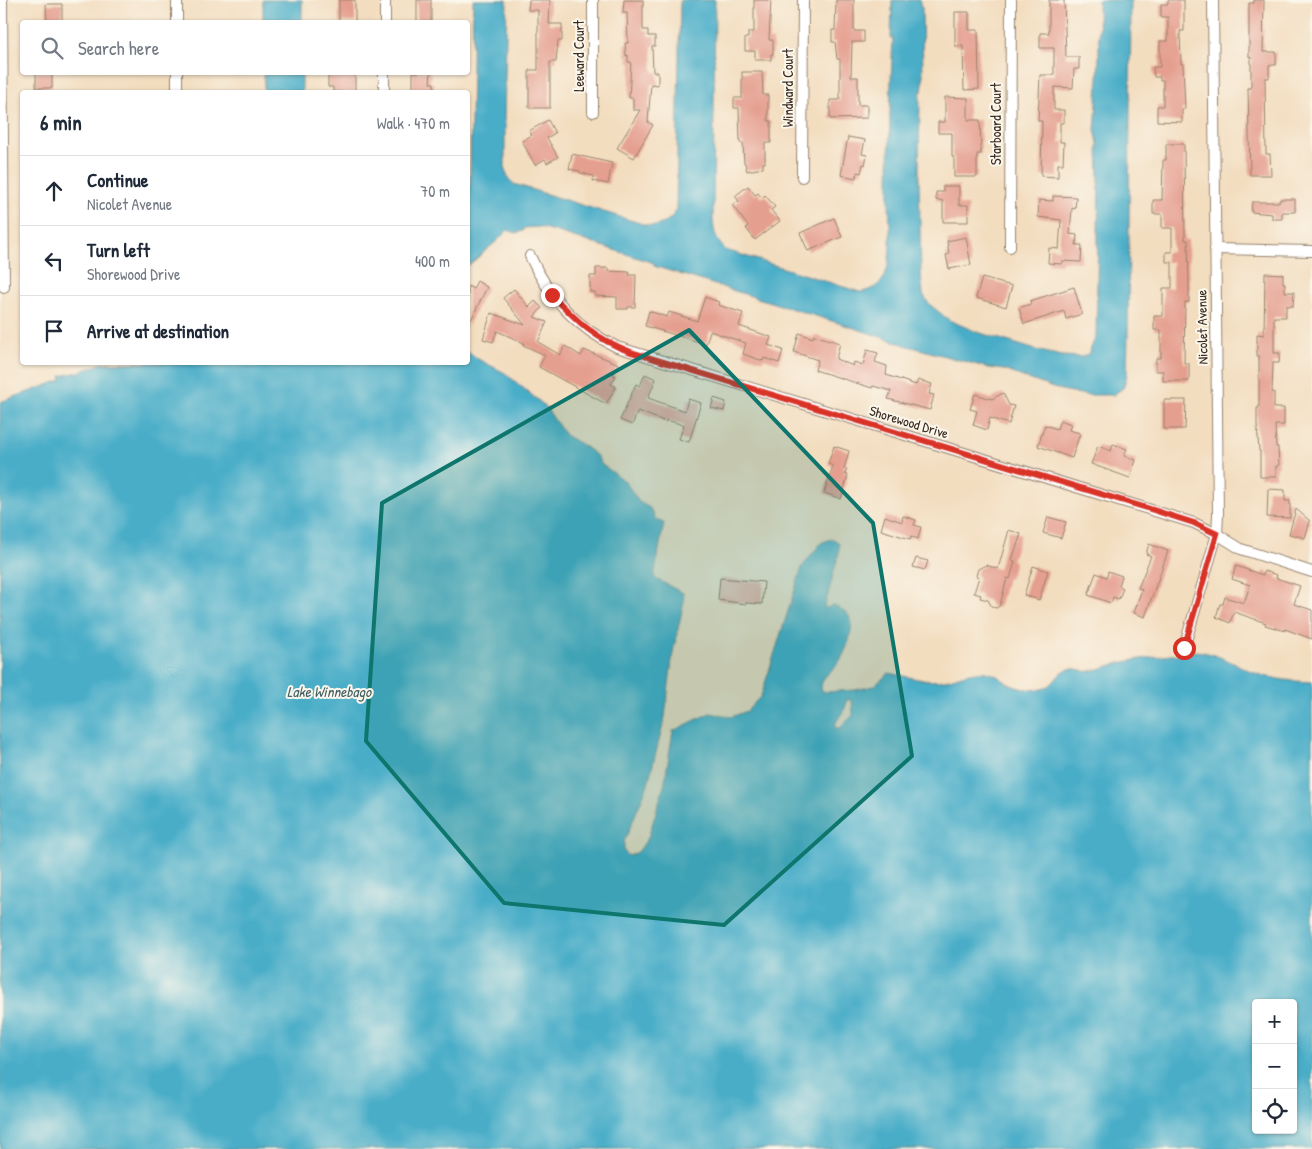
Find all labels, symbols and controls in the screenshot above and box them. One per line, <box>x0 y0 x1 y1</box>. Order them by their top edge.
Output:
search box <box>20 20 470 75</box>
street label: Leeward Court <box>569 20 588 92</box>
icon: search <box>38 34 66 62</box>
text: Search here <box>78 35 159 61</box>
street label: Windward Court <box>778 48 797 127</box>
street label: Starboard Court <box>986 83 1005 165</box>
text: 6 min <box>40 108 82 137</box>
text: Walk · 470 m <box>377 112 450 134</box>
text: Continue <box>87 167 148 193</box>
icon: ahead <box>40 177 68 205</box>
text: 70 m <box>420 180 450 202</box>
text: Nicolet Avenue <box>87 193 172 215</box>
text: Turn left <box>87 237 150 263</box>
icon: left <box>40 247 68 275</box>
text: 400 m <box>415 250 450 272</box>
text: Shorewood Drive <box>87 263 180 285</box>
route end <box>541 284 564 307</box>
street label: Nicolet Avenue <box>1191 289 1212 364</box>
icon: arrive <box>40 317 68 345</box>
text: Arrive at destination <box>87 318 229 344</box>
street label: Shorewood Drive <box>867 400 951 443</box>
route start <box>1173 637 1196 660</box>
water label: Lake Winnebago <box>287 681 372 702</box>
map controls <box>1252 999 1297 1134</box>
button: + <box>1252 999 1297 1044</box>
button: − <box>1252 1044 1297 1089</box>
button: locate <box>1252 1089 1297 1134</box>

